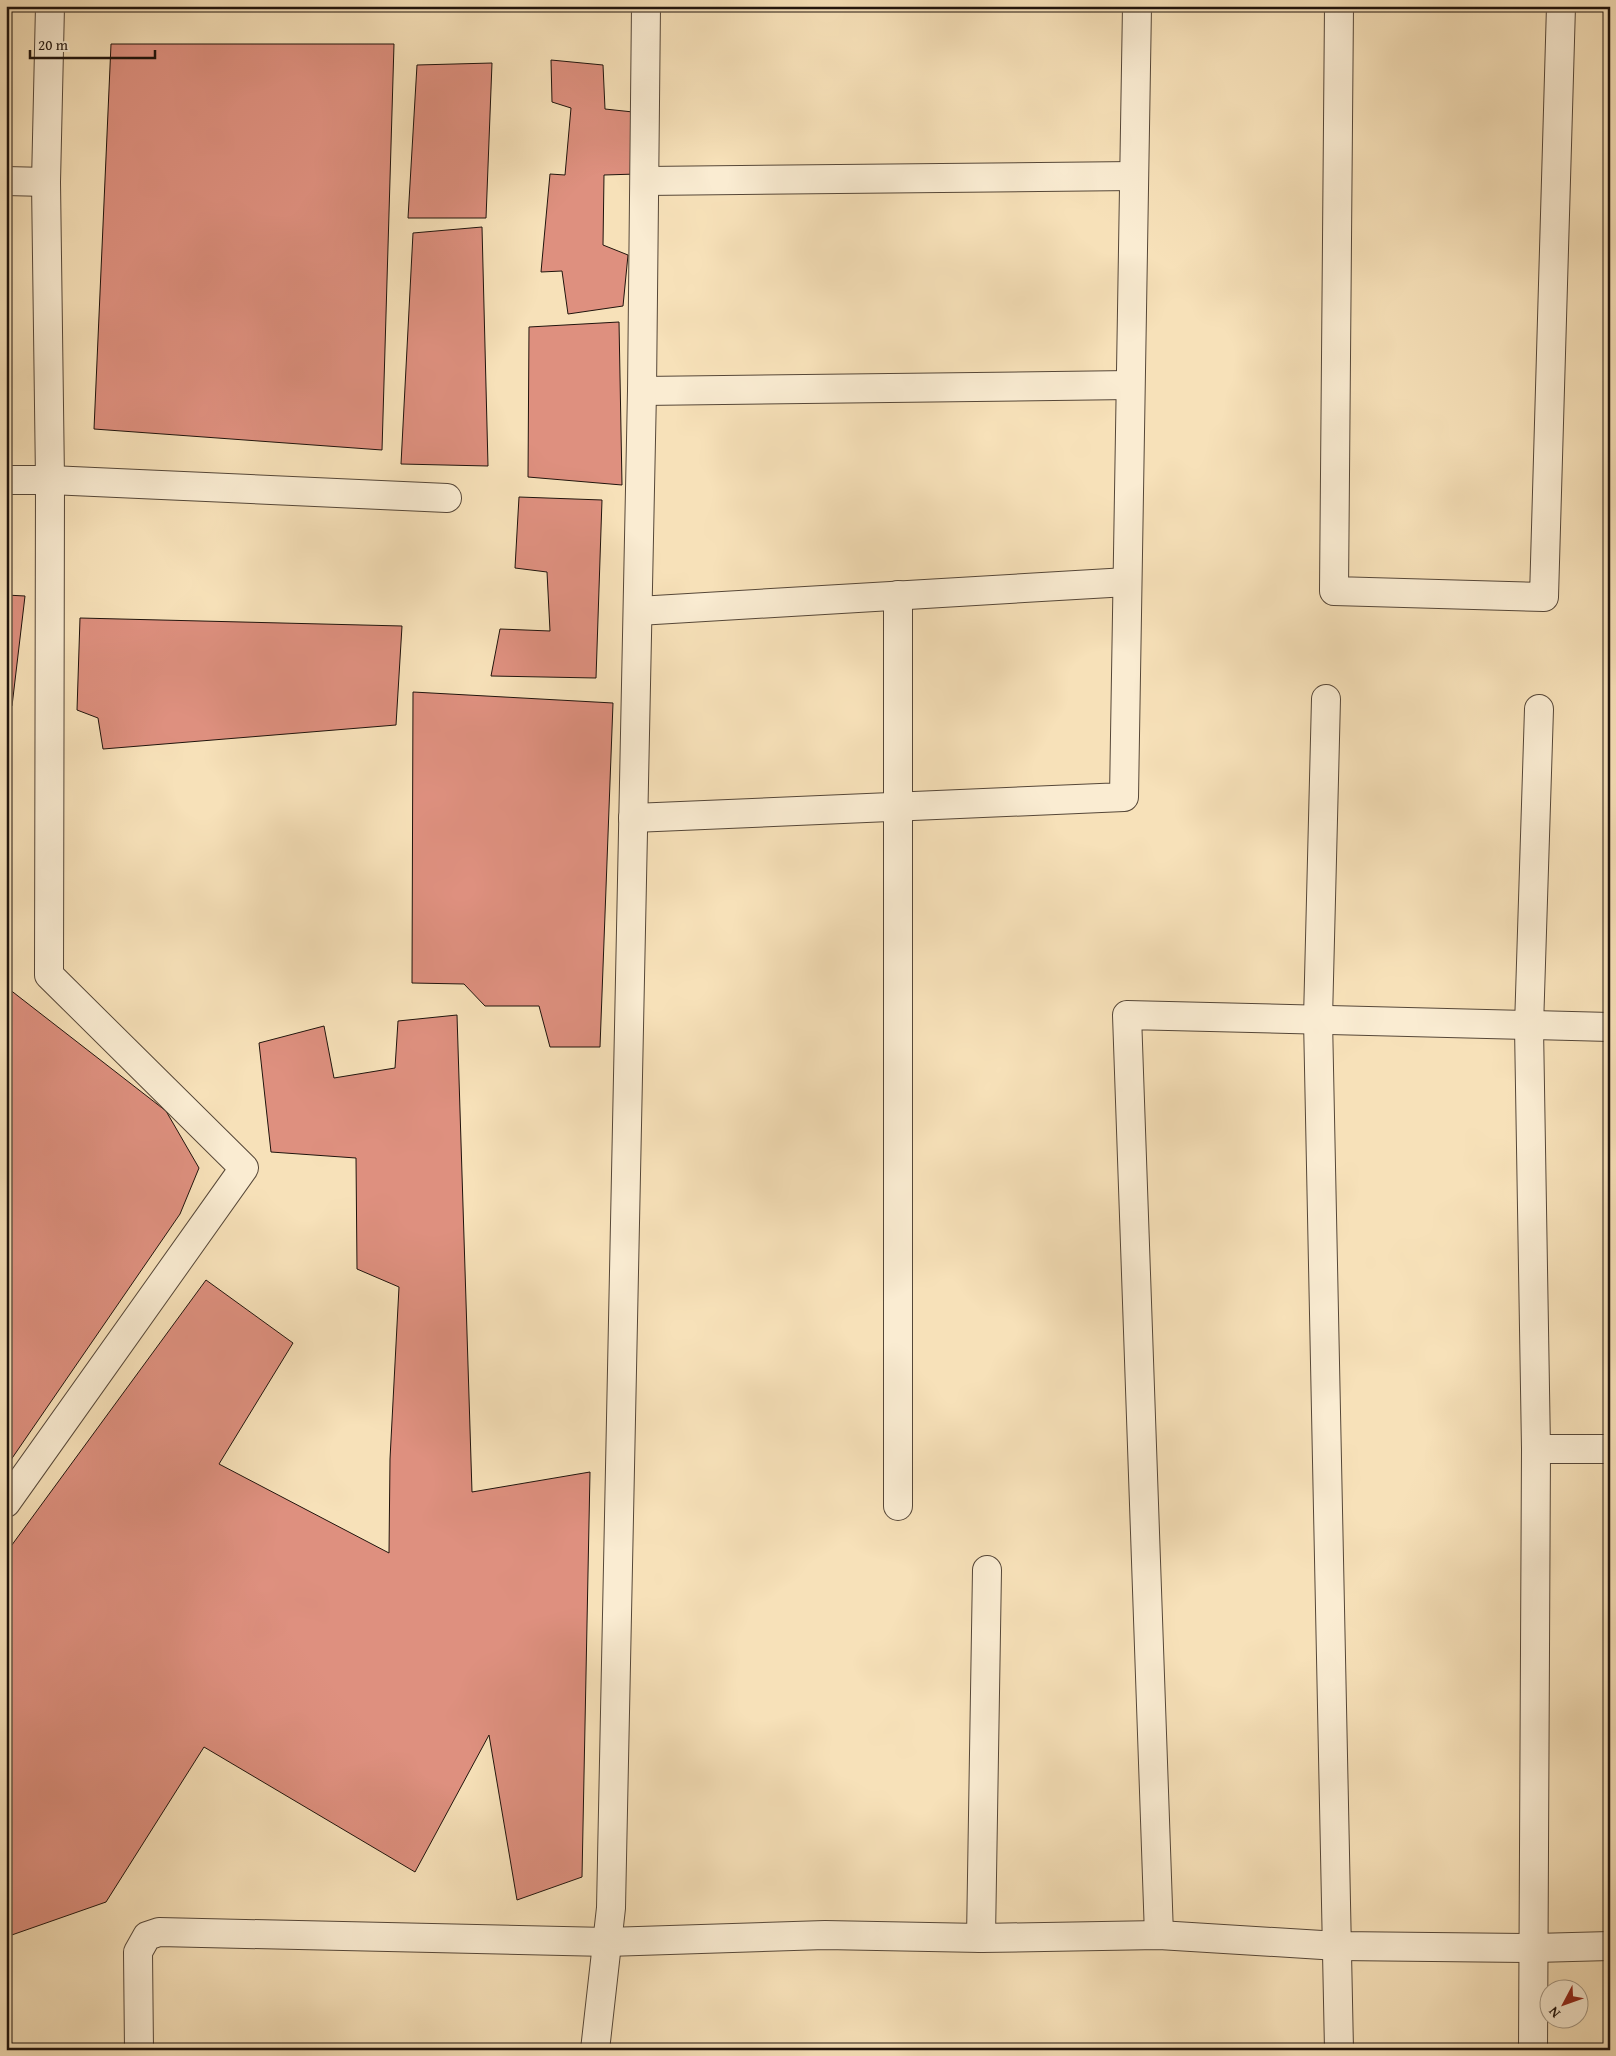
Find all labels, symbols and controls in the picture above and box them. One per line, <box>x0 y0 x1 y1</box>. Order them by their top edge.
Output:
scale bar <box>30 28 155 60</box>
text: 20 m <box>38 34 69 55</box>
north arrow <box>1538 1978 1588 2028</box>
text: N <box>1543 2002 1565 2023</box>

